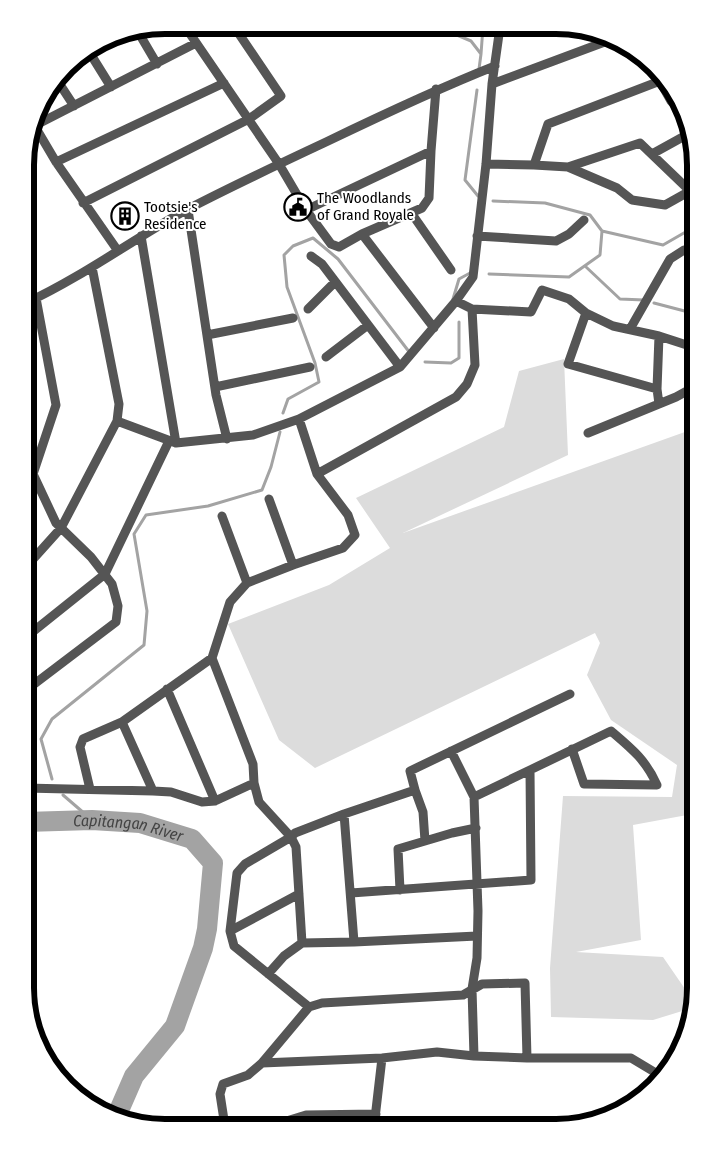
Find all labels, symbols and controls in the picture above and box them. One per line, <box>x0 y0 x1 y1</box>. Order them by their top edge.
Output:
place label: The Woodlands of Grand Royale <box>317 189 414 224</box>
public building icon: The Woodlands of Grand Royale <box>283 192 313 222</box>
place label: Tootsie's Residence <box>144 198 206 233</box>
building icon: Tootsie's Residence <box>110 201 140 231</box>
water label: Capitangan River <box>73 810 186 845</box>

